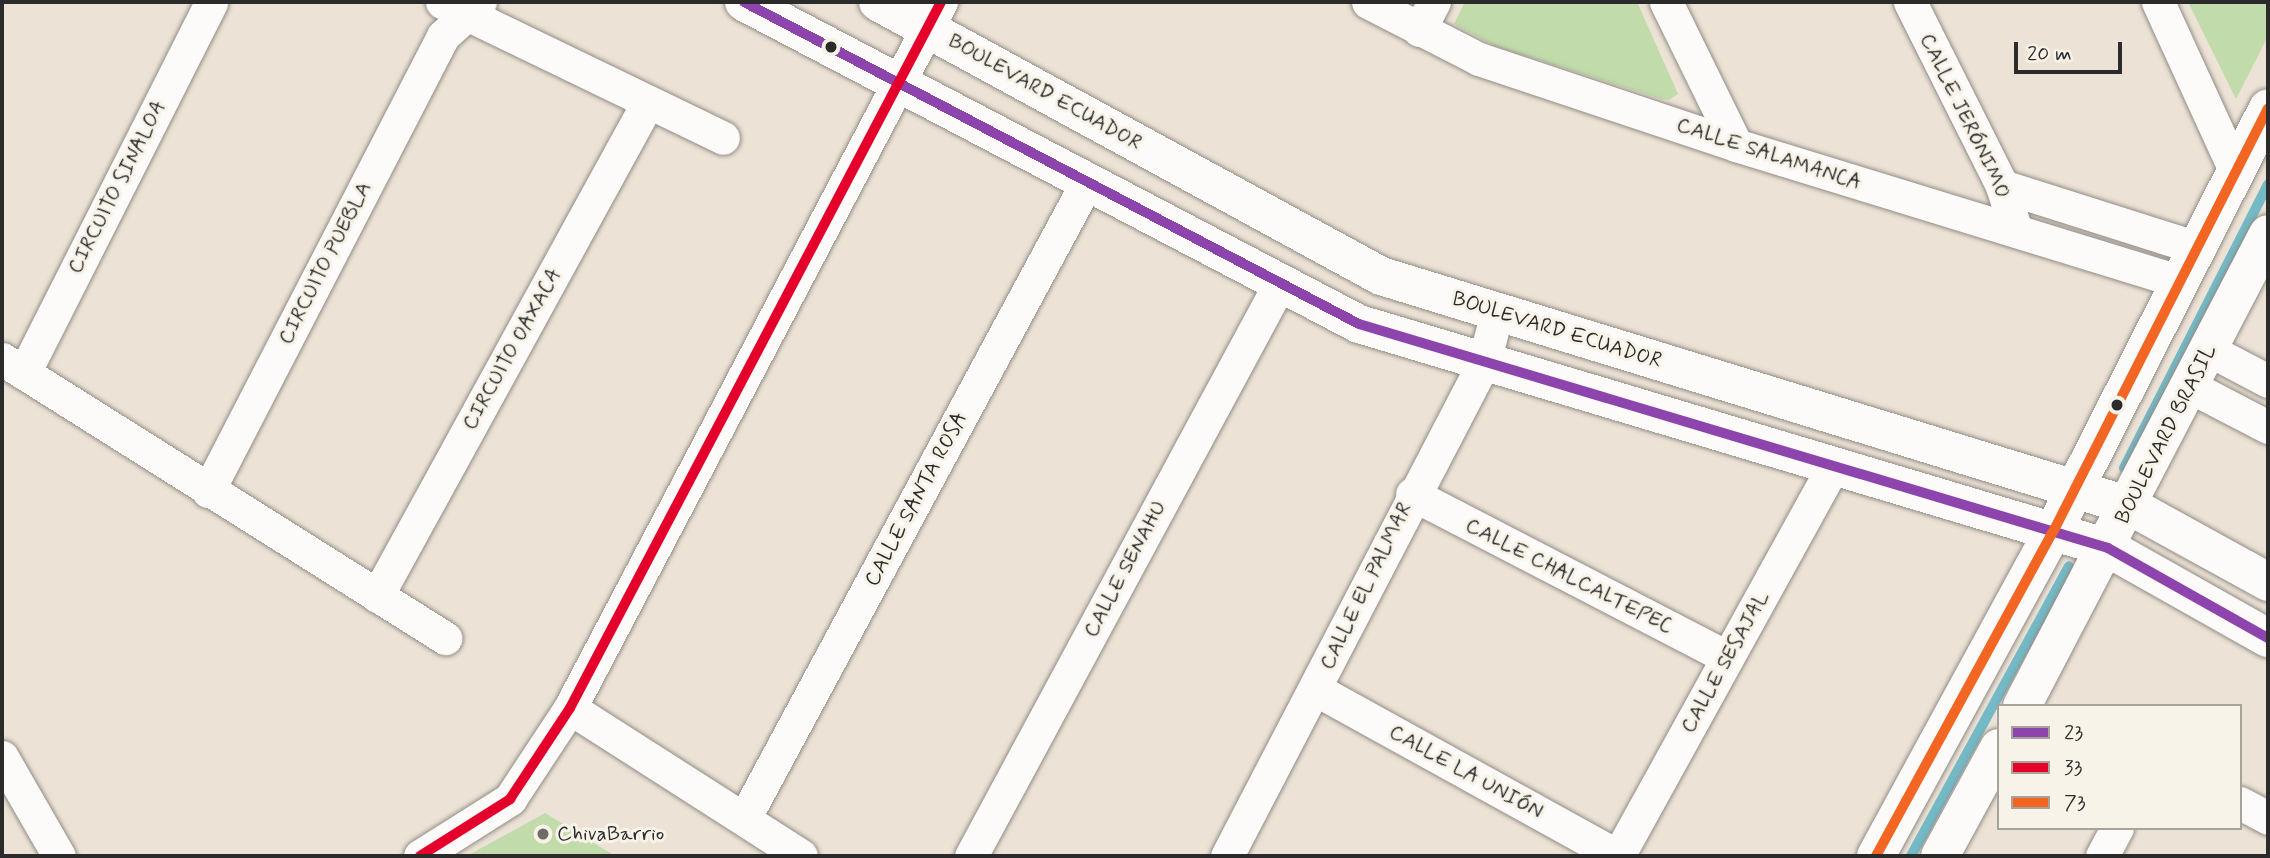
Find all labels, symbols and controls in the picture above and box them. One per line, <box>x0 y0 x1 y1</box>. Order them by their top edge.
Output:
street label: BOULEVARD ECUADOR <box>943 28 1147 156</box>
scale bar <box>2018 28 2126 72</box>
street label: CALLE JERÓNIMO <box>1914 29 2016 203</box>
unlabelled marker <box>824 40 838 54</box>
text: 20 m <box>2027 40 2072 68</box>
street label: CIRCUITO SINALOA <box>63 97 171 277</box>
street label: CALLE SALAMANCA <box>1673 112 1865 196</box>
street label: CIRCUITO PUEBLA <box>273 176 377 350</box>
street label: CIRCUITO OAXACA <box>457 263 567 435</box>
street label: BOULEVARD ECUADOR <box>1448 286 1666 374</box>
street label: BOULEVARD BRASIL <box>2110 340 2222 528</box>
unlabelled marker <box>2110 398 2124 412</box>
street label: CALLE SANTA ROSA <box>859 408 973 590</box>
street label: CALLE SENAHU <box>1079 497 1171 641</box>
street label: CALLE EL PALMAR <box>1315 499 1417 673</box>
street label: CALLE CHALCALTEPEC <box>1462 513 1676 639</box>
street label: CALLE SESAJAL <box>1676 587 1774 737</box>
legend <box>1997 704 2242 830</box>
street label: CALLE LA UNIÓN <box>1385 719 1547 825</box>
text: 23 <box>2064 719 2083 747</box>
text: 33 <box>2064 754 2082 782</box>
text: 73 <box>2064 789 2086 817</box>
place label: ChivaBarrio <box>557 821 664 847</box>
marker: ChivaBarrio <box>535 826 551 842</box>

